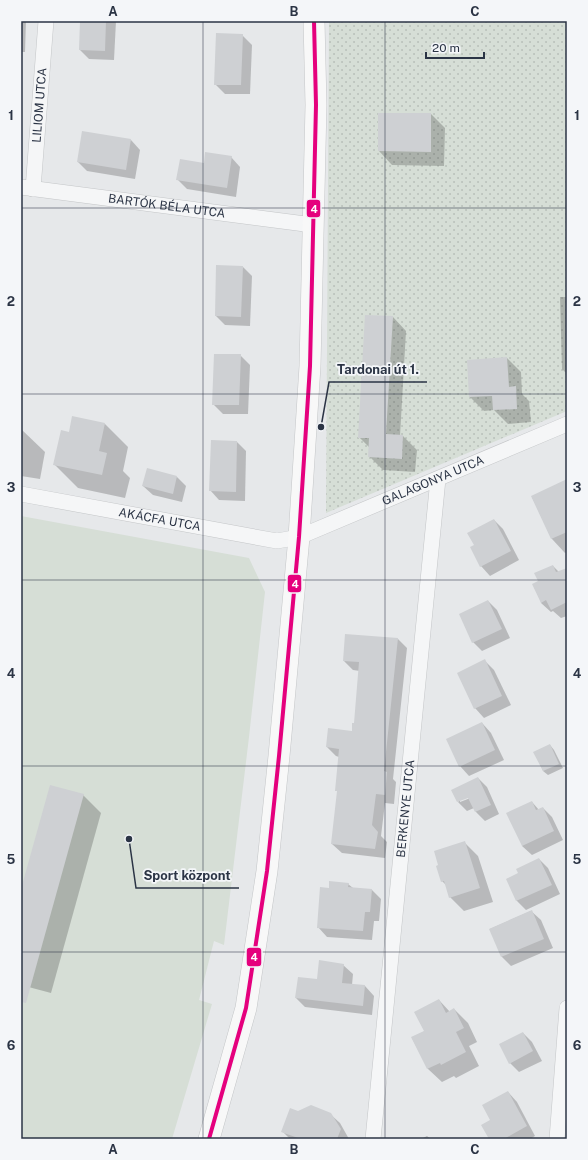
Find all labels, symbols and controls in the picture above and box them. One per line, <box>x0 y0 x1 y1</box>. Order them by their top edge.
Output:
text: A <box>108 4 118 19</box>
text: B <box>290 4 299 19</box>
text: C <box>470 4 480 19</box>
scale bar <box>426 34 484 60</box>
text: 20 m <box>432 41 460 55</box>
street label: LILIOM UTCA <box>30 67 49 143</box>
text: 1 <box>8 108 14 123</box>
text: 1 <box>574 108 580 123</box>
street label: BARTÓK BÉLA UTCA <box>107 191 227 221</box>
line badge: 4 <box>306 199 321 218</box>
text: 4 <box>310 203 318 215</box>
text: 2 <box>7 294 15 309</box>
text: 2 <box>573 294 581 309</box>
callout: Tardonai út 1. <box>329 357 427 382</box>
text: Tardonai út 1. <box>337 362 419 377</box>
street label: GALAGONYA UTCA <box>380 453 486 508</box>
text: 3 <box>7 480 16 495</box>
text: 3 <box>573 480 582 495</box>
street label: AKÁCFA UTCA <box>118 505 202 534</box>
line badge: 4 <box>287 574 302 593</box>
text: 4 <box>291 578 299 590</box>
text: 4 <box>7 666 16 681</box>
text: 4 <box>573 666 582 681</box>
street label: BERKENYE UTCA <box>394 759 417 858</box>
text: 5 <box>7 852 16 867</box>
text: 5 <box>573 852 582 867</box>
callout: Sport központ <box>136 863 239 888</box>
text: Sport központ <box>143 868 231 883</box>
line badge: 4 <box>246 947 262 967</box>
text: 4 <box>250 951 258 963</box>
text: 6 <box>7 1038 16 1053</box>
text: 6 <box>573 1038 582 1053</box>
text: A <box>108 1142 118 1157</box>
text: B <box>290 1142 299 1157</box>
text: C <box>470 1142 480 1157</box>

